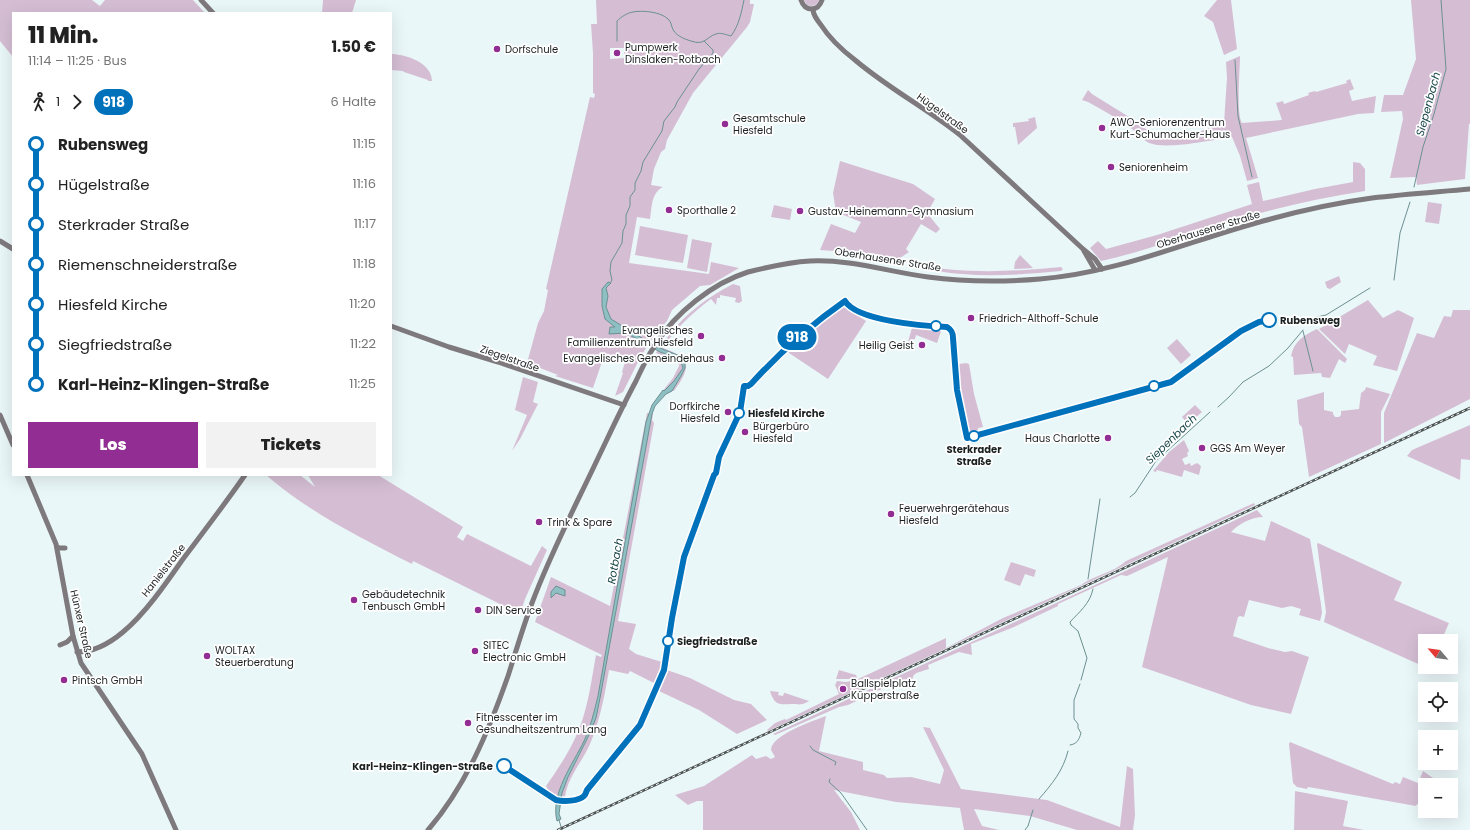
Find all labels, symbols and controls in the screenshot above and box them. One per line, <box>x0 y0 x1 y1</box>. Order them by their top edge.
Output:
text: 11 Min. <box>28 20 98 51</box>
text: 1.50 € <box>331 36 376 57</box>
place label: Pumpwerk Dinslaken-Rotbach <box>625 40 721 67</box>
place label: Dorfschule <box>505 42 558 57</box>
marker: Dorfschule <box>492 44 502 54</box>
marker: Pumpwerk Dinslaken-Rotbach <box>612 48 622 58</box>
text: 11:14 – 11:25 · Bus <box>28 51 127 70</box>
water label: Siepenbach <box>1412 70 1444 138</box>
street label: Hügelstraße <box>914 89 972 137</box>
icon: walk <box>28 91 50 113</box>
icon: forward <box>66 91 88 113</box>
text: 1 <box>56 92 60 111</box>
text: 918 <box>102 92 125 112</box>
text: 6 Halte <box>330 92 376 111</box>
place label: Gesamtschule Hiesfeld <box>733 111 806 138</box>
place label: AWO-Seniorenzentrum Kurt-Schumacher-Haus <box>1110 115 1230 142</box>
marker: Gesamtschule Hiesfeld <box>720 119 730 129</box>
marker: AWO-Seniorenzentrum Kurt-Schumacher-Haus <box>1097 123 1107 133</box>
text: Rubensweg <box>58 134 148 155</box>
text: 11:15 <box>353 134 376 153</box>
place label: Seniorenheim <box>1119 160 1188 175</box>
marker: Seniorenheim <box>1106 162 1116 172</box>
text: Hügelstraße <box>58 174 150 195</box>
text: 11:16 <box>352 174 376 193</box>
place label: Sporthalle 2 <box>677 203 736 218</box>
place label: Gustav-Heinemann-Gymnasium <box>808 204 974 219</box>
marker: Sporthalle 2 <box>664 205 674 215</box>
marker: Gustav-Heinemann-Gymnasium <box>795 206 805 216</box>
street label: Oberhausener Straße <box>1155 207 1262 252</box>
text: Sterkrader Straße <box>58 214 189 235</box>
text: 11:17 <box>354 214 376 233</box>
street label: Oberhausener Straße <box>834 244 942 275</box>
text: Riemenschneiderstraße <box>58 254 237 275</box>
text: 11:18 <box>353 254 376 273</box>
text: Hiesfeld Kirche <box>58 294 168 315</box>
text: 11:20 <box>349 294 376 313</box>
place label: Friedrich-Althoff-Schule <box>979 311 1099 326</box>
marker: Rubensweg <box>1261 312 1277 328</box>
marker: Friedrich-Althoff-Schule <box>966 313 976 323</box>
place label: Rubensweg <box>1280 313 1340 328</box>
unlabelled marker <box>930 320 942 332</box>
place label: Evangelisches Familienzentrum Hiesfeld <box>568 323 693 350</box>
line badge: 918 <box>774 324 820 350</box>
text: 918 <box>786 327 808 347</box>
marker: Evangelisches Familienzentrum Hiesfeld <box>696 331 706 341</box>
text: Siegfriedstraße <box>58 334 172 355</box>
text: 11:22 <box>350 334 376 353</box>
place label: Heilig Geist <box>859 338 914 353</box>
marker: Heilig Geist <box>917 340 927 350</box>
street label: Ziegelstraße <box>478 341 542 376</box>
place label: Evangelisches Gemeindehaus <box>563 351 714 366</box>
marker: Evangelisches Gemeindehaus <box>717 353 727 363</box>
text: Karl-Heinz-Klingen-Straße <box>58 374 269 395</box>
text: 11:25 <box>349 374 376 393</box>
unlabelled marker <box>1148 380 1160 392</box>
place label: Dorfkirche Hiesfeld <box>670 399 720 426</box>
place label: Hiesfeld Kirche <box>748 406 825 421</box>
marker: Dorfkirche Hiesfeld <box>723 407 733 417</box>
marker: Hiesfeld Kirche <box>733 407 745 419</box>
water label: Siepenbach <box>1142 410 1200 468</box>
place label: Bürgerbüro Hiesfeld <box>753 419 809 446</box>
button: Los <box>28 422 198 468</box>
button: Tickets <box>206 422 376 468</box>
marker: Bürgerbüro Hiesfeld <box>740 427 750 437</box>
marker: Sterkrader Straße <box>968 430 980 442</box>
place label: Haus Charlotte <box>1025 431 1100 446</box>
marker: Haus Charlotte <box>1103 433 1113 443</box>
place label: GGS Am Weyer <box>1210 441 1286 456</box>
place label: Sterkrader Straße <box>946 442 1002 469</box>
marker: GGS Am Weyer <box>1197 443 1207 453</box>
place label: Feuerwehrgerätehaus Hiesfeld <box>899 501 1009 528</box>
marker: Feuerwehrgerätehaus Hiesfeld <box>886 509 896 519</box>
place label: Trink & Spare <box>547 515 612 530</box>
marker: Trink & Spare <box>534 517 544 527</box>
water label: Rotbach <box>603 537 627 585</box>
street label: Hanielstraße <box>138 541 189 600</box>
place label: Gebäudetechnik Tenbusch GmbH <box>362 587 446 614</box>
street label: Hünxer Straße <box>66 588 97 660</box>
marker: Gebäudetechnik Tenbusch GmbH <box>349 595 359 605</box>
place label: DIN Service <box>486 603 541 618</box>
marker: DIN Service <box>473 605 483 615</box>
place label: Siegfriedstraße <box>677 634 757 649</box>
north arrow <box>1418 634 1458 674</box>
map controls <box>1418 634 1458 818</box>
marker: Siegfriedstraße <box>662 635 674 647</box>
place label: SITEC Electronic GmbH <box>483 638 566 665</box>
place label: WOLTAX Steuerberatung <box>215 643 294 670</box>
marker: SITEC Electronic GmbH <box>470 646 480 656</box>
marker: WOLTAX Steuerberatung <box>202 651 212 661</box>
place label: Pintsch GmbH <box>72 673 142 688</box>
marker: Pintsch GmbH <box>59 675 69 685</box>
place label: Ballspielplatz Küpperstraße <box>851 676 919 703</box>
button: locate <box>1418 682 1458 722</box>
marker: Ballspielplatz Küpperstraße <box>838 684 848 694</box>
place label: Fitnesscenter im Gesundheitszentrum Lang <box>476 710 607 737</box>
marker: Fitnesscenter im Gesundheitszentrum Lang <box>463 718 473 728</box>
button: + <box>1418 730 1458 770</box>
marker: Karl-Heinz-Klingen-Straße <box>496 758 512 774</box>
place label: Karl-Heinz-Klingen-Straße <box>352 759 493 774</box>
button: − <box>1418 778 1458 818</box>

